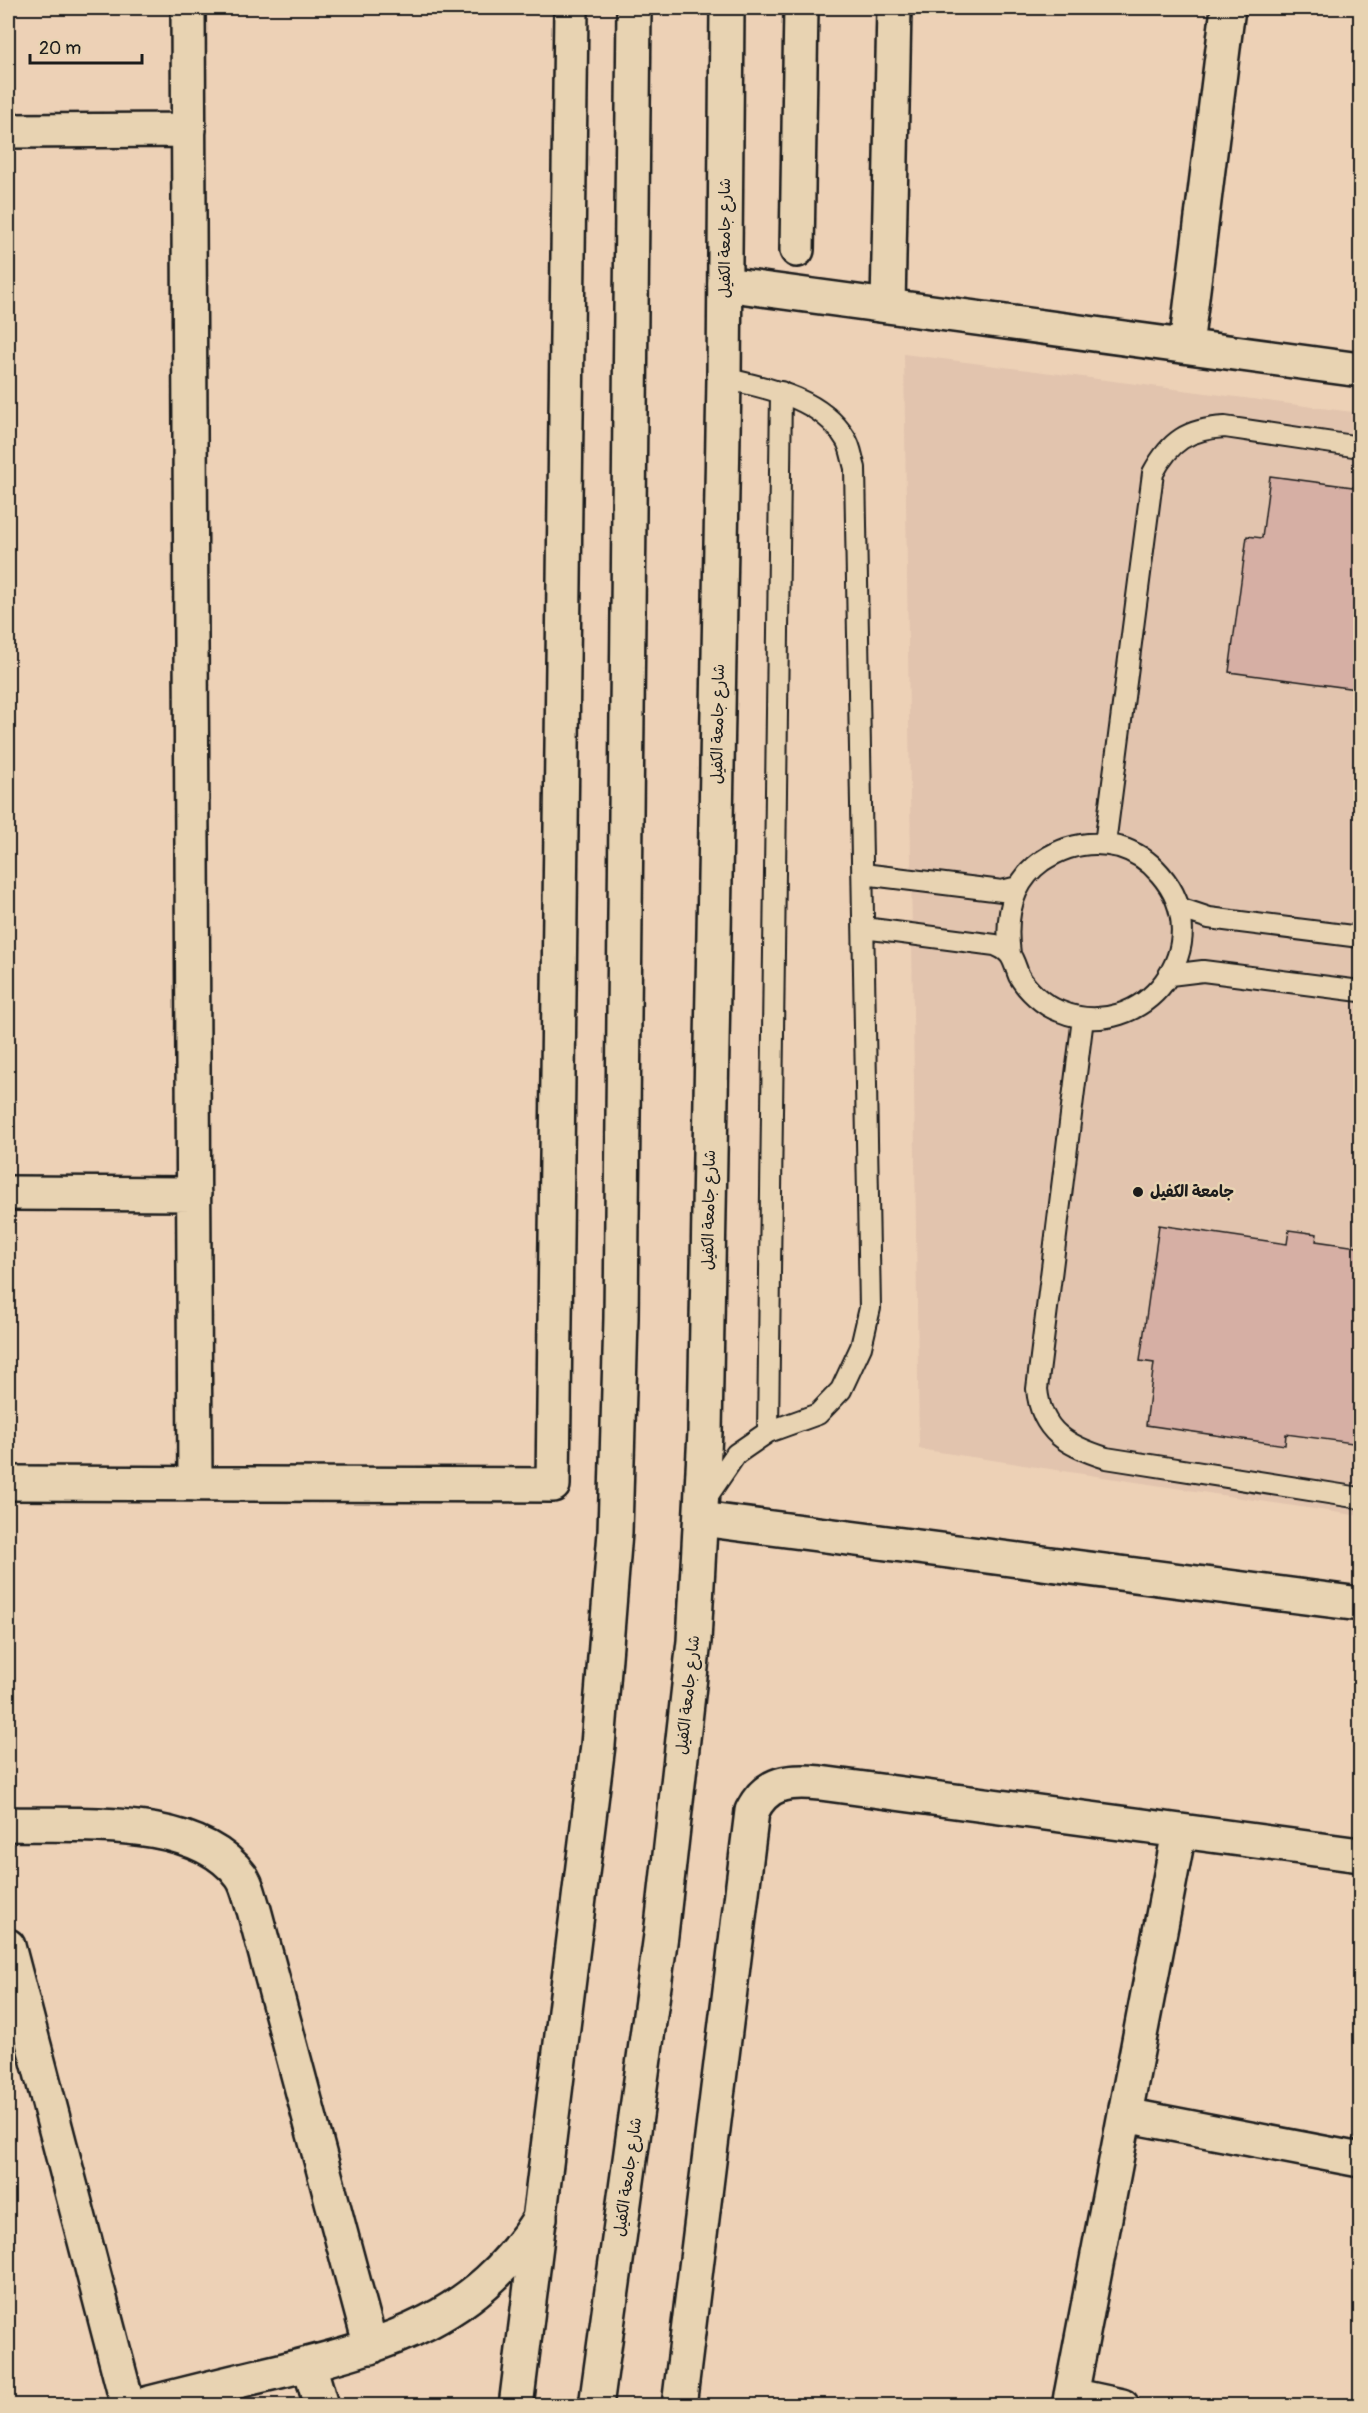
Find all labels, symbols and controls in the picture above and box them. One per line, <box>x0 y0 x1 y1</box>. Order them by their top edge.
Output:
scale bar <box>30 27 142 65</box>
text: 20 m <box>39 37 81 60</box>
street label: شارع جامعة الكفيل <box>715 178 736 298</box>
street label: شارع جامعة الكفيل <box>707 664 730 784</box>
street label: شارع جامعة الكفيل <box>698 1150 721 1270</box>
place label: جامعة الكفيل <box>1150 1182 1234 1202</box>
marker: جامعة الكفيل <box>1131 1185 1145 1199</box>
street label: شارع جامعة الكفيل <box>672 1634 705 1756</box>
street label: شارع جامعة الكفيل <box>610 2116 647 2238</box>

